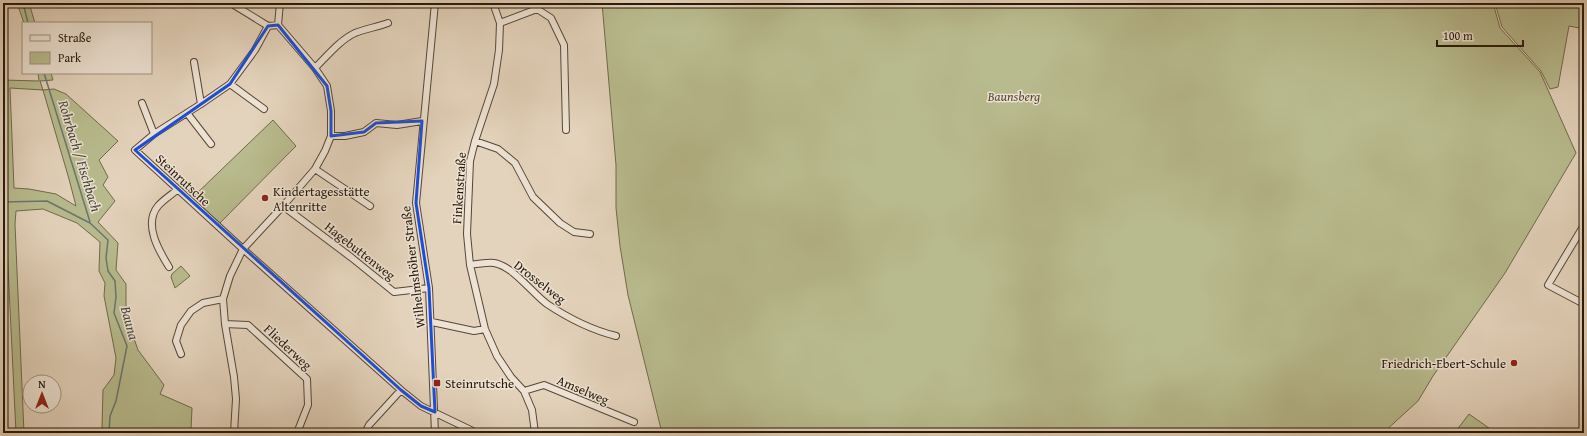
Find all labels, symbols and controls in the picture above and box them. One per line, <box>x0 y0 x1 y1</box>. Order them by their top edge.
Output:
legend <box>22 22 152 74</box>
scale bar <box>1437 22 1523 48</box>
text: 100 m <box>1443 27 1473 44</box>
text: Straße <box>58 29 92 46</box>
text: Park <box>58 49 82 66</box>
park label: Baunsberg <box>987 87 1040 106</box>
water label: Rohrbach / Fischbach <box>53 97 106 214</box>
street label: Steinrutsche <box>151 149 215 211</box>
street label: Finkenstraße <box>447 151 471 225</box>
place label: Kindertagesstätte Altenritte <box>273 182 370 216</box>
marker: Kindertagesstätte Altenritte <box>260 193 270 203</box>
street label: Wilhelmshöher Straße <box>396 205 430 329</box>
street label: Hagebuttenweg <box>321 217 400 285</box>
street label: Drosselweg <box>510 256 570 309</box>
water label: Bauna <box>116 303 144 343</box>
street label: Fliederweg <box>260 320 317 375</box>
place label: Friedrich-Ebert-Schule <box>1381 354 1506 373</box>
marker: Friedrich-Ebert-Schule <box>1509 358 1519 368</box>
street label: Amselweg <box>554 371 612 410</box>
north arrow <box>22 374 62 414</box>
place label: Steinrutsche <box>445 374 514 393</box>
text: N <box>38 376 46 392</box>
marker: Steinrutsche <box>432 378 442 388</box>

